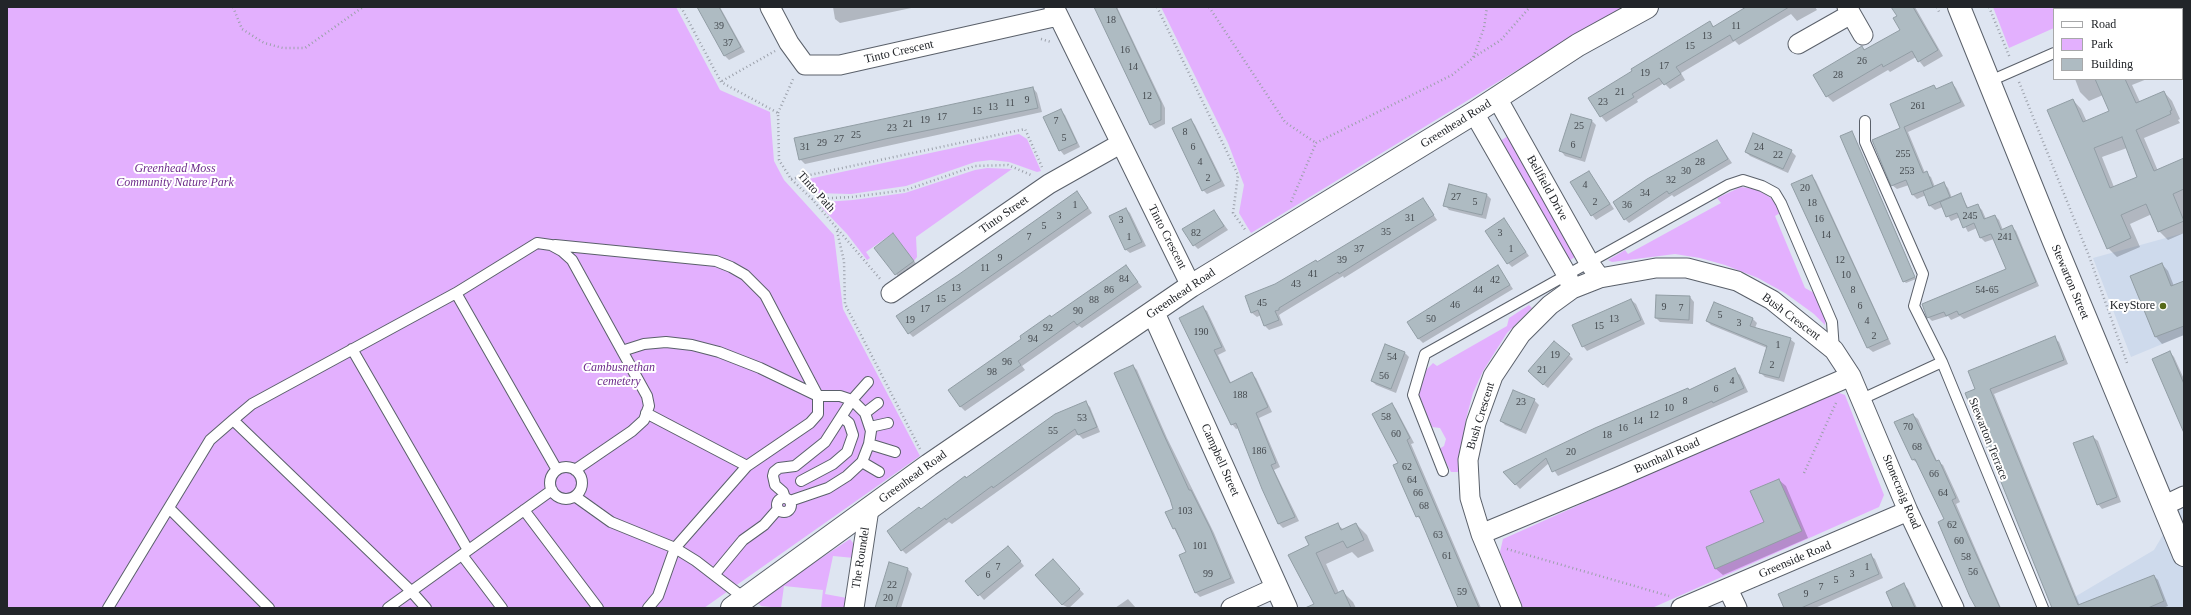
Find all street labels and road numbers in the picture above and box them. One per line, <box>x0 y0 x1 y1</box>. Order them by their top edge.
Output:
street label: Tinto Crescent <box>863 37 935 67</box>
street label: Greenhead Road <box>1418 97 1494 151</box>
street label: Bellfield Drive <box>1523 153 1571 223</box>
street label: Tinto Path <box>794 169 838 215</box>
street label: Tinto Street <box>977 193 1031 237</box>
street label: Tinto Crescent <box>1145 202 1189 272</box>
street label: Stewarton Street <box>2048 243 2092 321</box>
street label: Greenhead Road <box>1144 266 1218 322</box>
street label: Bush Crescent <box>1759 290 1823 344</box>
street label: Bush Crescent <box>1464 381 1498 451</box>
street label: Stewarton Terrace <box>1965 396 2011 482</box>
street label: Campbell Street <box>1198 422 1242 498</box>
street label: Burnhall Road <box>1632 435 1702 477</box>
street label: Greenhead Road <box>876 448 950 506</box>
street label: Stonecraig Road <box>1879 453 1923 531</box>
street label: The Roundel <box>849 526 873 590</box>
street label: Greenside Road <box>1757 538 1833 582</box>

